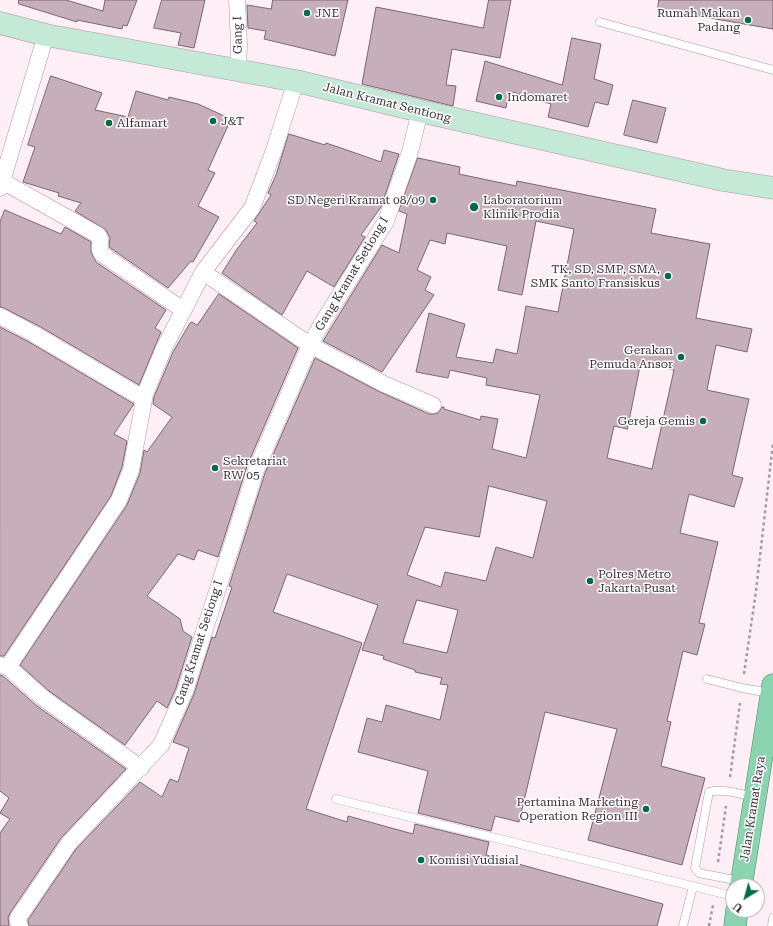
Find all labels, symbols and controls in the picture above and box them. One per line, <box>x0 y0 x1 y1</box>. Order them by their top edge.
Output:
place label: JNE <box>315 6 339 20</box>
place label: Rumah Makan Padang <box>657 6 740 34</box>
marker: JNE <box>302 8 312 18</box>
marker: Rumah Makan Padang <box>743 15 753 25</box>
street label: Gang I <box>230 16 246 54</box>
street label: Jalan Kramat Sentiong <box>322 80 452 126</box>
place label: Indomaret <box>507 90 568 104</box>
marker: Indomaret <box>494 92 504 102</box>
place label: J&T <box>221 114 244 128</box>
place label: Alfamart <box>117 116 167 130</box>
marker: J&T <box>208 116 218 126</box>
marker: Alfamart <box>104 118 114 128</box>
place label: SD Negeri Kramat 08/09 <box>287 193 425 207</box>
place label: Laboratorium Klinik Prodia <box>483 193 562 221</box>
marker: SD Negeri Kramat 08/09 <box>428 195 438 205</box>
marker: Laboratorium Klinik Prodia <box>468 201 480 213</box>
street label: Gang Kramat Setiong I <box>312 214 392 334</box>
place label: TK, SD, SMP, SMA, SMK Santo Fransiskus <box>531 262 660 290</box>
marker: TK, SD, SMP, SMA, SMK Santo Fransiskus <box>663 271 673 281</box>
place label: Gerakan Pemuda Ansor <box>589 343 673 371</box>
marker: Gerakan Pemuda Ansor <box>676 352 686 362</box>
place label: Gereja Gemis <box>618 414 695 428</box>
marker: Gereja Gemis <box>698 416 708 426</box>
place label: Sekretariat RW 05 <box>223 454 287 482</box>
marker: Sekretariat RW 05 <box>210 463 220 473</box>
place label: Polres Metro Jakarta Pusat <box>598 567 676 595</box>
marker: Polres Metro Jakarta Pusat <box>585 576 595 586</box>
street label: Gang Kramat Setiong I <box>172 579 226 707</box>
street label: Jalan Kramat Raya <box>738 755 768 863</box>
place label: Pertamina Marketing Operation Region III <box>516 795 638 823</box>
marker: Pertamina Marketing Operation Region III <box>641 804 651 814</box>
place label: Komisi Yudisial <box>429 853 519 867</box>
marker: Komisi Yudisial <box>416 855 426 865</box>
north arrow <box>725 878 765 918</box>
text: U <box>731 899 745 915</box>

